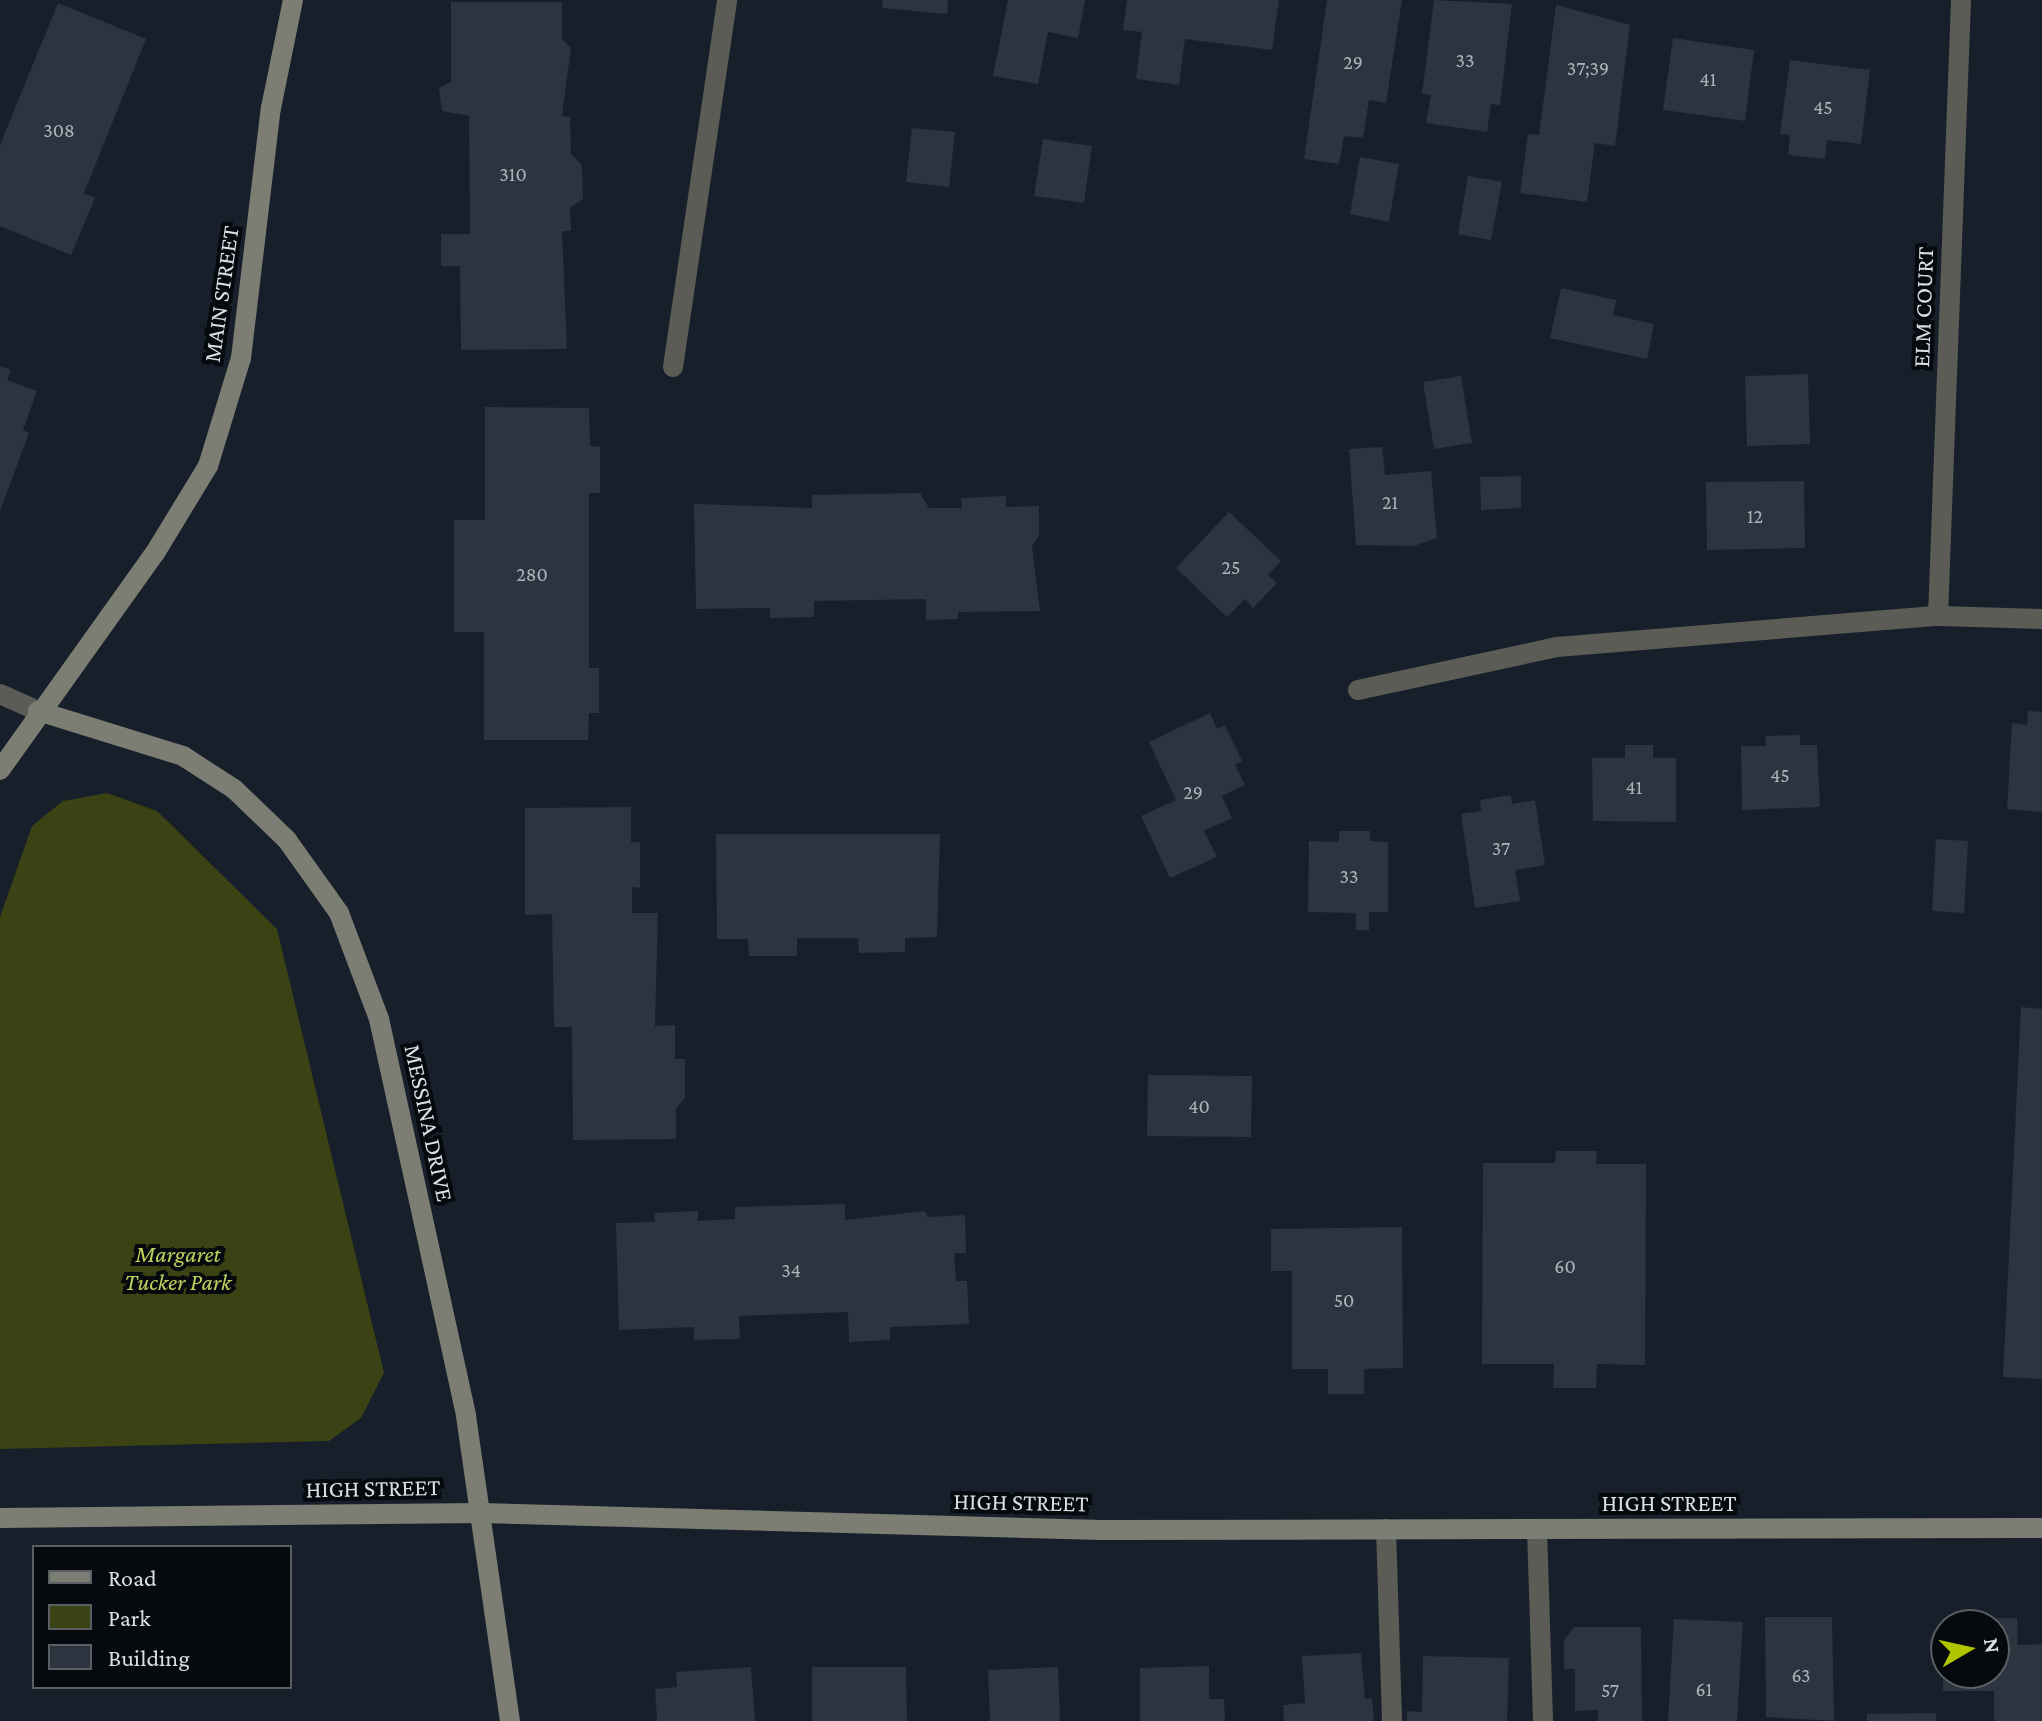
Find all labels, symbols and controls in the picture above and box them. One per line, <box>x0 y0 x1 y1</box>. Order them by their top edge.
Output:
house number: 33 <box>1456 48 1474 72</box>
house number: 29 <box>1343 50 1363 74</box>
house number: 37;39 <box>1567 56 1609 80</box>
house number: 41 <box>1700 67 1716 91</box>
house number: 45 <box>1813 95 1833 119</box>
house number: 308 <box>43 118 75 142</box>
house number: 310 <box>499 162 527 186</box>
street label: MAIN STREET <box>197 224 245 364</box>
street label: ELM COURT <box>1906 246 1940 368</box>
house number: 21 <box>1382 490 1398 514</box>
house number: 12 <box>1747 504 1763 528</box>
house number: 25 <box>1222 555 1240 579</box>
house number: 280 <box>516 562 548 586</box>
house number: 45 <box>1770 763 1790 787</box>
house number: 41 <box>1626 775 1642 799</box>
house number: 29 <box>1183 780 1203 804</box>
house number: 37 <box>1492 836 1510 860</box>
house number: 33 <box>1340 864 1358 888</box>
street label: MESSINA DRIVE <box>398 1042 460 1204</box>
house number: 40 <box>1188 1094 1210 1118</box>
park label: Margaret Tucker Park <box>124 1240 232 1296</box>
house number: 60 <box>1554 1254 1576 1278</box>
house number: 34 <box>781 1258 801 1282</box>
house number: 50 <box>1334 1288 1354 1312</box>
street label: HIGH STREET <box>305 1472 441 1504</box>
street label: HIGH STREET <box>953 1486 1089 1518</box>
street label: HIGH STREET <box>1601 1489 1737 1517</box>
legend <box>32 1545 292 1689</box>
text: Road <box>108 1564 157 1591</box>
text: Park <box>108 1604 151 1631</box>
north arrow <box>1930 1609 2010 1689</box>
text: N <box>1979 1636 2006 1655</box>
text: Building <box>108 1644 190 1671</box>
house number: 63 <box>1792 1663 1810 1687</box>
house number: 61 <box>1696 1677 1712 1701</box>
house number: 57 <box>1601 1678 1619 1702</box>

